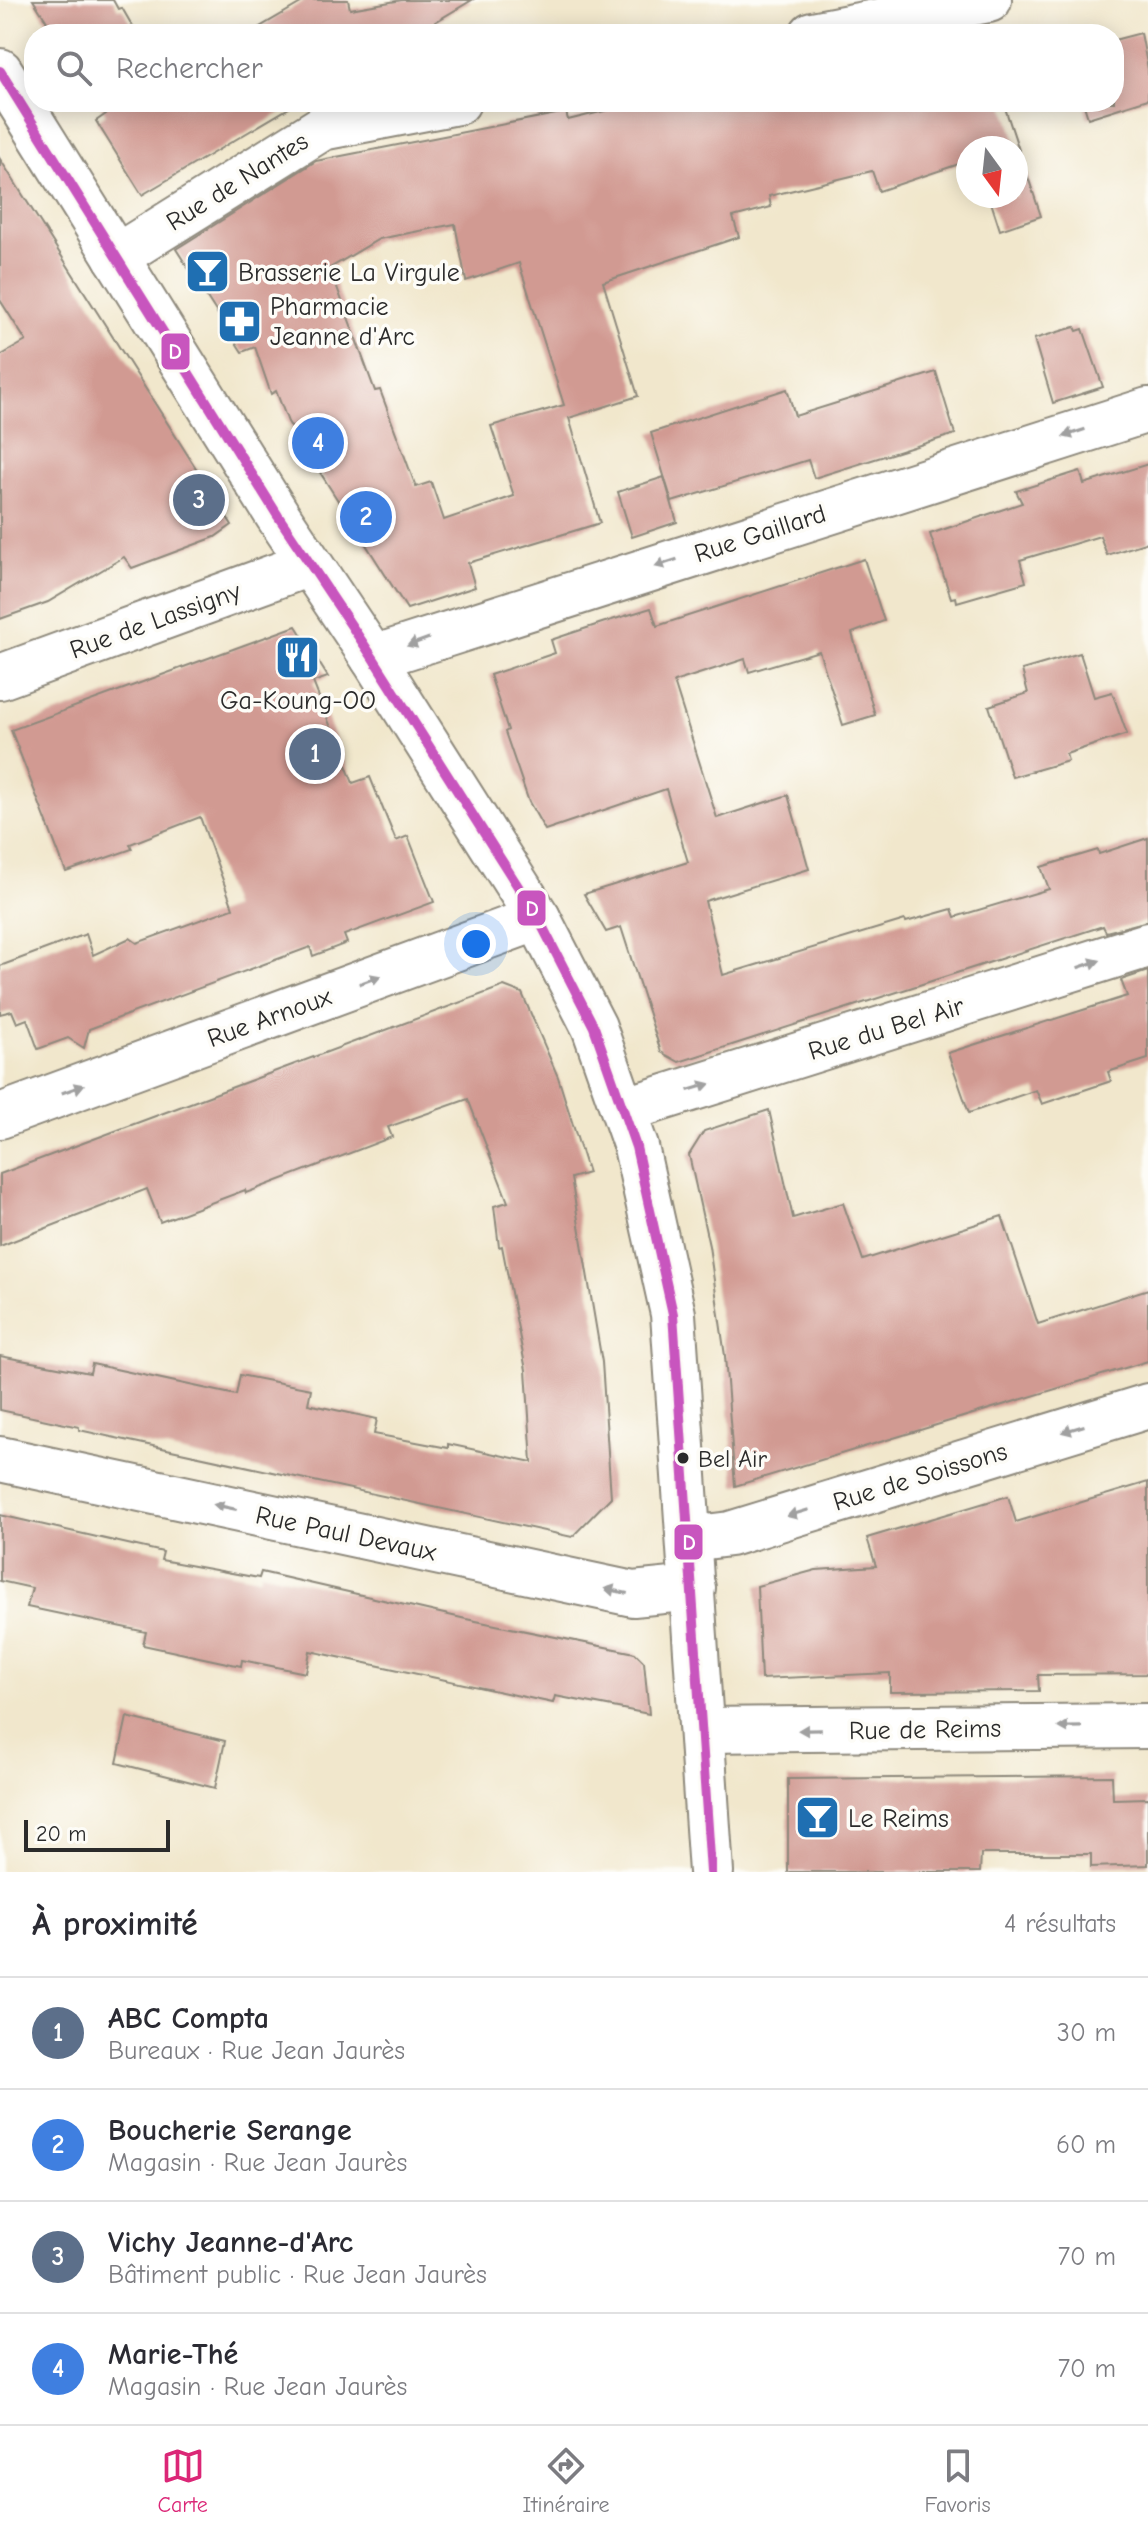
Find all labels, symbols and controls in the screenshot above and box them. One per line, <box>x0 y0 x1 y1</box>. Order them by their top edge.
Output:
search box <box>24 24 1124 112</box>
icon: search <box>52 46 96 90</box>
text: Rechercher <box>116 51 263 86</box>
street label: Rue de Nantes <box>161 126 314 237</box>
north arrow <box>956 136 1028 208</box>
bar icon: Brasserie La Virgule <box>183 248 231 296</box>
place label: Brasserie La Virgule <box>238 258 460 288</box>
place label: Pharmacie Jeanne d'Arc <box>270 292 415 352</box>
pharmacy icon: Pharmacie Jeanne d'Arc <box>215 297 263 345</box>
line badge: D <box>160 332 191 371</box>
text: D <box>168 339 182 365</box>
pin: 4 <box>292 413 344 473</box>
one-way arrow <box>1061 427 1085 440</box>
pin: 3 <box>173 470 225 530</box>
pin: 2 <box>340 487 392 547</box>
street label: Rue Gaillard <box>691 499 830 569</box>
one-way arrow <box>653 557 677 570</box>
street label: Rue de Lassigny <box>66 576 245 666</box>
restaurant icon: Ga-Koung-OO <box>274 633 322 681</box>
one-way arrow <box>406 636 430 649</box>
place label: Ga-Koung-OO <box>220 686 376 716</box>
pin: 1 <box>289 724 341 784</box>
line badge: D <box>516 889 547 927</box>
text: D <box>525 896 539 922</box>
your location <box>456 924 496 964</box>
one-way arrow <box>1077 957 1101 970</box>
one-way arrow <box>358 973 382 986</box>
street label: Rue Arnoux <box>203 981 336 1054</box>
street label: Rue du Bel Air <box>805 991 968 1067</box>
one-way arrow <box>687 1080 711 1092</box>
one-way arrow <box>61 1082 85 1095</box>
one-way arrow <box>1061 1423 1085 1436</box>
street label: Rue de Soissons <box>830 1436 1011 1518</box>
place label: Bel Air <box>698 1445 768 1473</box>
marker: Bel Air <box>675 1450 691 1466</box>
one-way arrow <box>212 1500 237 1513</box>
street label: Rue Paul Devaux <box>253 1500 439 1568</box>
one-way arrow <box>786 1507 810 1520</box>
line badge: D <box>673 1523 704 1561</box>
text: D <box>682 1530 696 1556</box>
one-way arrow <box>603 1584 628 1596</box>
street label: Rue de Reims <box>849 1714 1001 1746</box>
one-way arrow <box>1057 1721 1082 1733</box>
one-way arrow <box>797 1724 822 1736</box>
bar icon: Le Reims <box>793 1794 841 1842</box>
place label: Le Reims <box>848 1804 949 1834</box>
scale bar <box>24 1816 170 1852</box>
text: 20 m <box>36 1821 86 1847</box>
text: À proximité <box>32 1904 198 1944</box>
text: 4 résultats <box>1004 1909 1116 1939</box>
text: ABC Compta <box>108 2001 269 2036</box>
text: 1 <box>53 2018 63 2048</box>
text: 30 m <box>1057 2018 1116 2048</box>
text: Bureaux · Rue Jean Jaurès <box>108 2036 405 2066</box>
text: Boucherie Serange <box>108 2113 352 2148</box>
text: 2 <box>52 2130 64 2160</box>
text: 60 m <box>1056 2130 1116 2160</box>
text: Magasin · Rue Jean Jaurès <box>108 2148 407 2178</box>
text: Vichy Jeanne-d'Arc <box>108 2225 353 2260</box>
text: 3 <box>52 2242 64 2272</box>
text: 70 m <box>1058 2242 1116 2272</box>
text: Bâtiment public · Rue Jean Jaurès <box>108 2260 487 2290</box>
text: Marie-Thé <box>108 2337 238 2372</box>
text: 4 <box>52 2354 64 2384</box>
text: 70 m <box>1058 2354 1116 2384</box>
text: Magasin · Rue Jean Jaurès <box>108 2372 407 2402</box>
tab: Carte <box>157 2444 208 2518</box>
tab: Itinéraire <box>523 2444 610 2518</box>
tab: Favoris <box>925 2444 991 2518</box>

